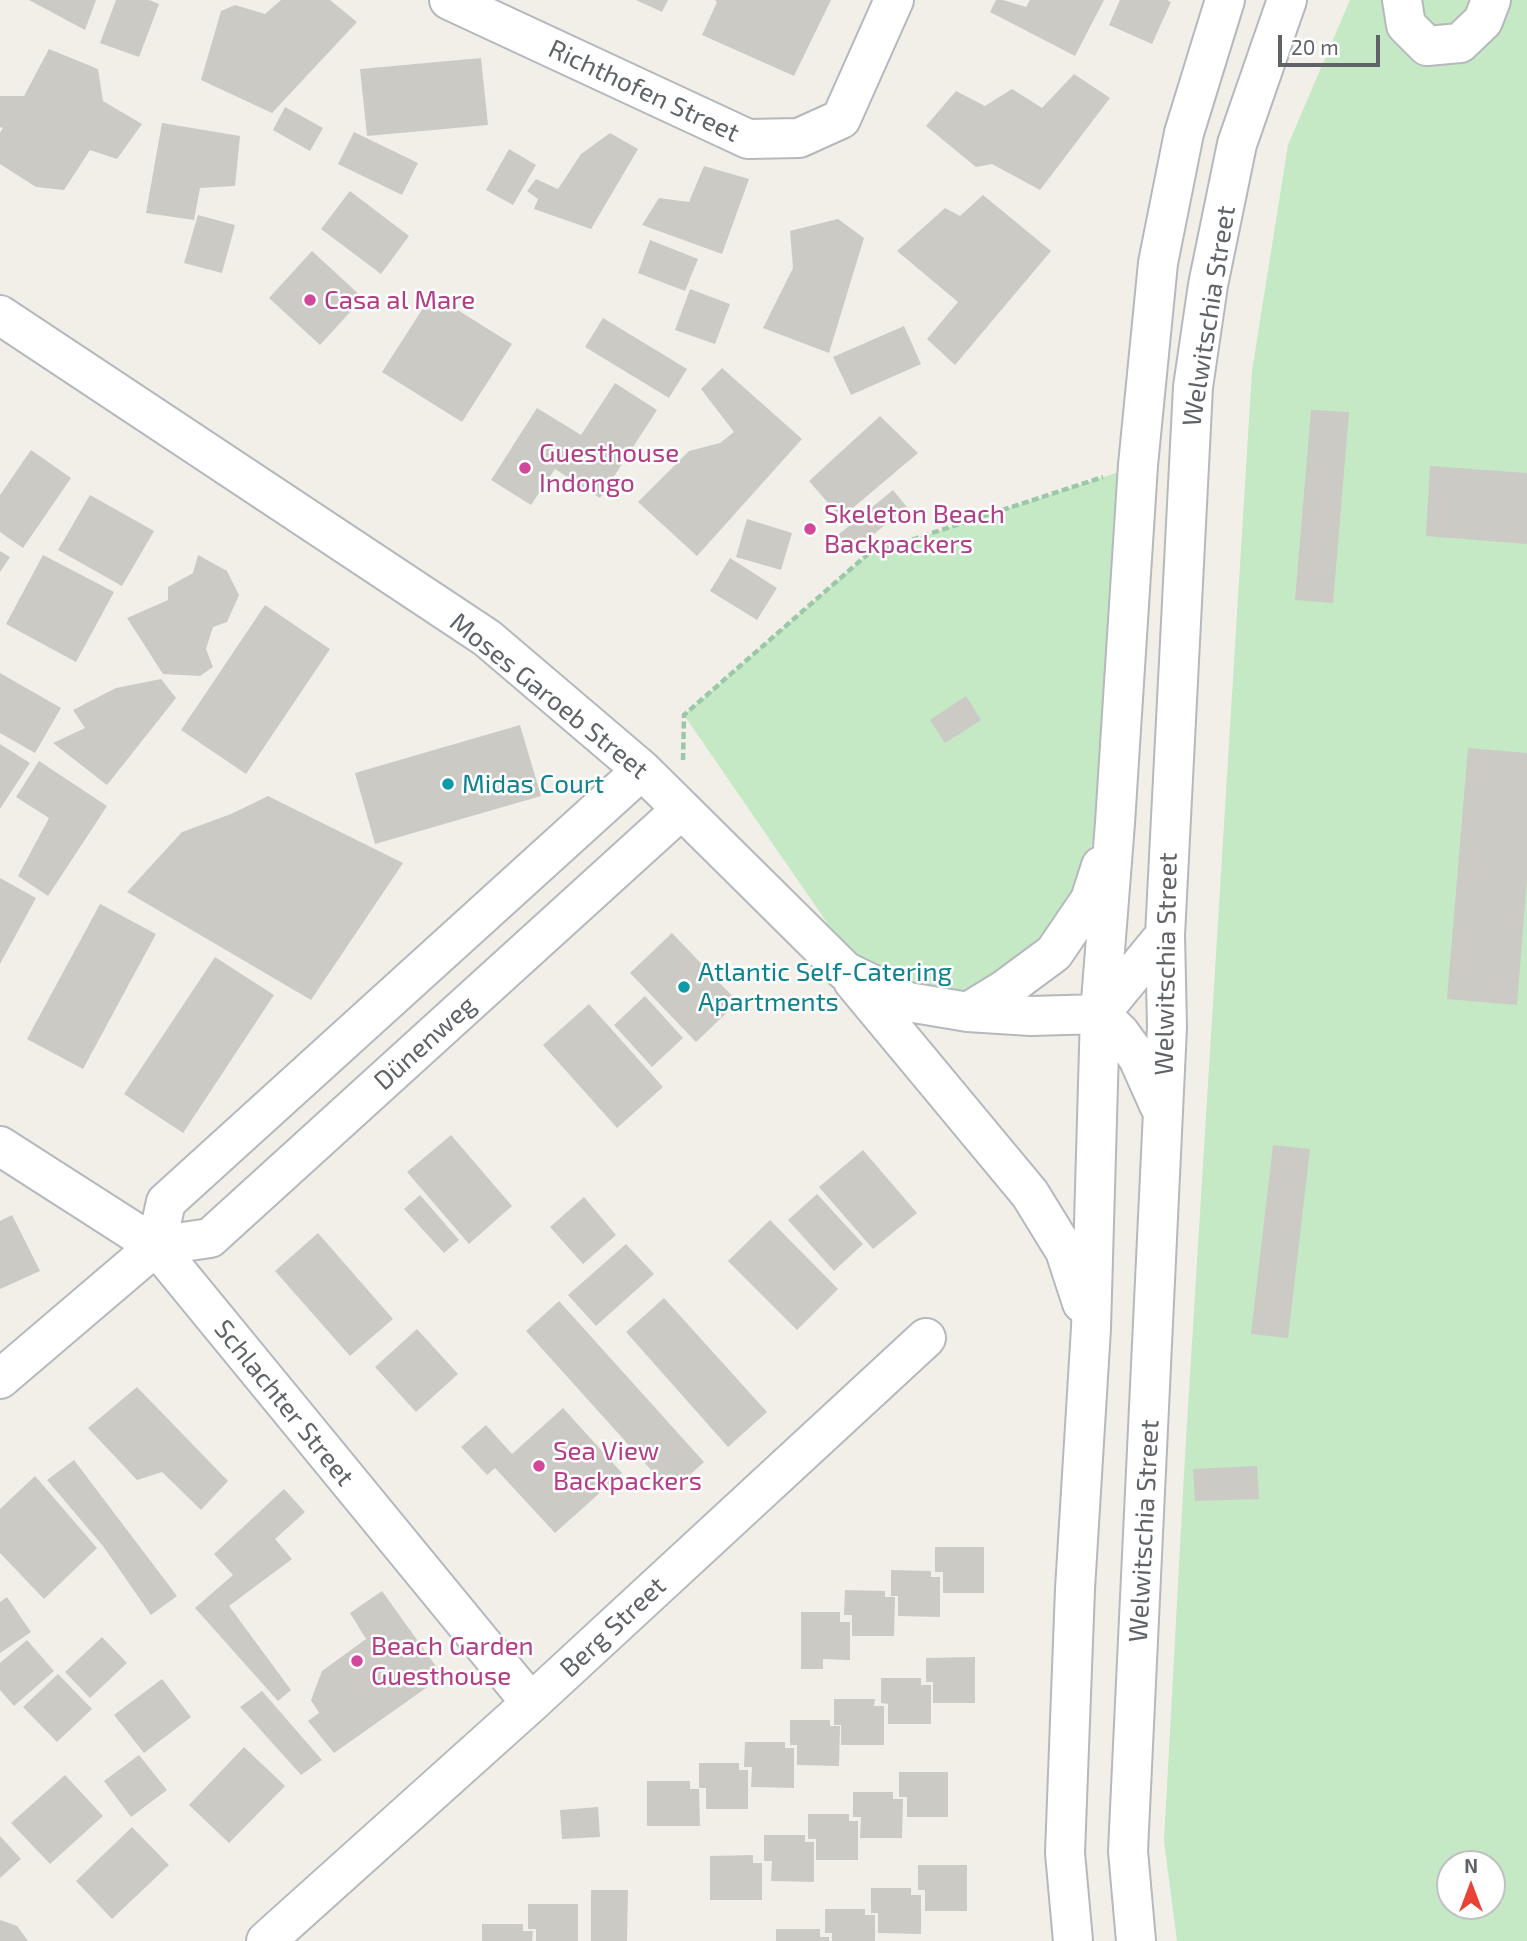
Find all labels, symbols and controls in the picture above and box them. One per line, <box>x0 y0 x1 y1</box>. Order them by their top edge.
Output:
scale bar <box>1282 21 1384 65</box>
street label: Richthofen Street <box>544 33 744 149</box>
text: 20 m <box>1291 34 1339 59</box>
street label: Welwitschia Street <box>1176 203 1242 429</box>
place label: Casa al Mare <box>324 284 475 316</box>
marker: Casa al Mare <box>302 292 318 308</box>
place label: Guesthouse Indongo <box>539 437 679 498</box>
marker: Guesthouse Indongo <box>517 460 533 476</box>
place label: Skeleton Beach Backpackers <box>824 498 1005 560</box>
marker: Skeleton Beach Backpackers <box>802 521 818 537</box>
street label: Moses Garoeb Street <box>444 606 654 786</box>
place label: Midas Court <box>462 768 604 800</box>
marker: Midas Court <box>440 776 456 792</box>
street label: Welwitschia Street <box>1148 852 1184 1076</box>
place label: Atlantic Self-Catering Apartments <box>698 956 952 1018</box>
marker: Atlantic Self-Catering Apartments <box>676 979 692 995</box>
street label: Dünenweg <box>368 989 482 1097</box>
street label: Schlachter Street <box>208 1314 360 1492</box>
street label: Welwitschia Street <box>1123 1419 1165 1643</box>
place label: Sea View Backpackers <box>553 1435 702 1496</box>
marker: Sea View Backpackers <box>531 1458 547 1474</box>
street label: Berg Street <box>554 1570 672 1684</box>
place label: Beach Garden Guesthouse <box>371 1630 534 1692</box>
marker: Beach Garden Guesthouse <box>349 1653 365 1669</box>
north arrow <box>1436 1850 1506 1920</box>
text: N <box>1464 1854 1478 1877</box>

